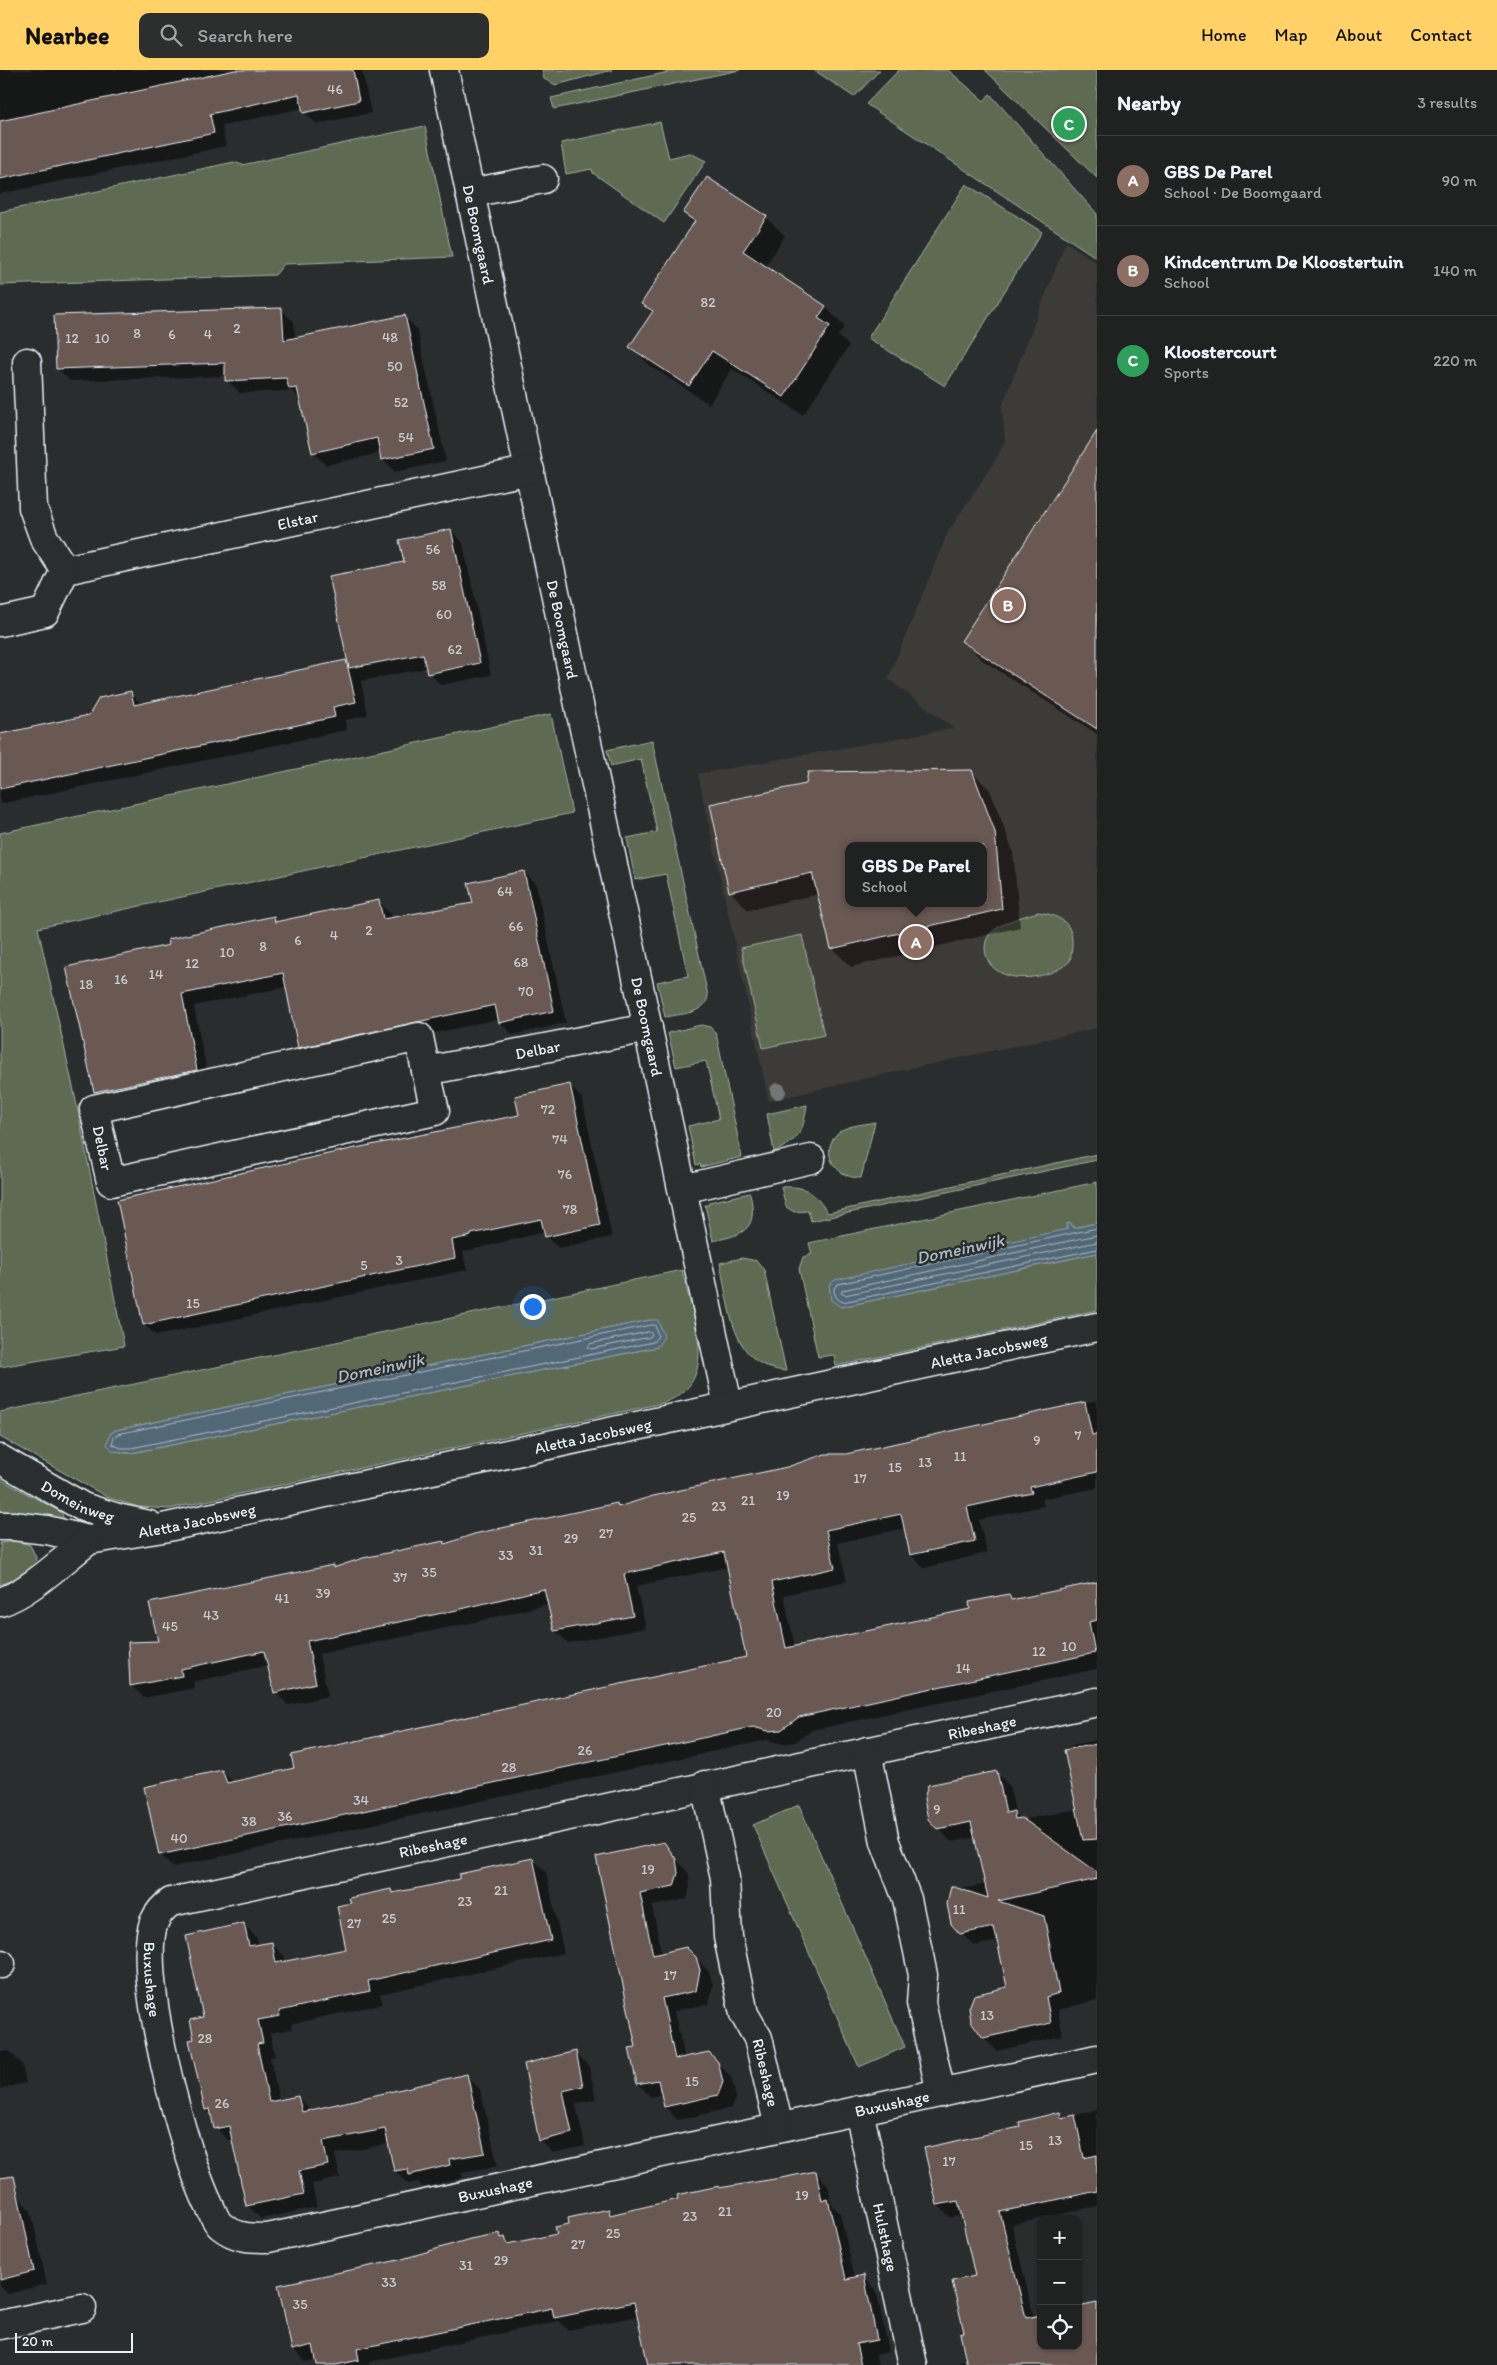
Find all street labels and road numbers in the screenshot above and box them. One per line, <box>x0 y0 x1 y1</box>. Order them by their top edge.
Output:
street label: De Boomgaard <box>459 183 498 286</box>
street label: Elstar <box>276 507 321 534</box>
street label: De Boomgaard <box>543 578 582 681</box>
street label: De Boomgaard <box>627 975 667 1078</box>
street label: Delbar <box>514 1036 562 1063</box>
street label: Delbar <box>89 1124 117 1173</box>
street label: Aletta Jacobsweg <box>928 1329 1050 1373</box>
street label: Aletta Jacobsweg <box>533 1414 654 1458</box>
street label: Domeinweg <box>38 1476 118 1527</box>
street label: Aletta Jacobsweg <box>137 1499 258 1542</box>
street label: Ribeshage <box>946 1711 1018 1744</box>
street label: Ribeshage <box>397 1829 469 1862</box>
street label: Buxushage <box>140 1941 165 2019</box>
street label: Ribeshage <box>748 2037 783 2109</box>
street label: Buxushage <box>853 2086 931 2121</box>
street label: Buxushage <box>456 2172 534 2207</box>
street label: Hulsthage <box>869 2201 902 2274</box>

